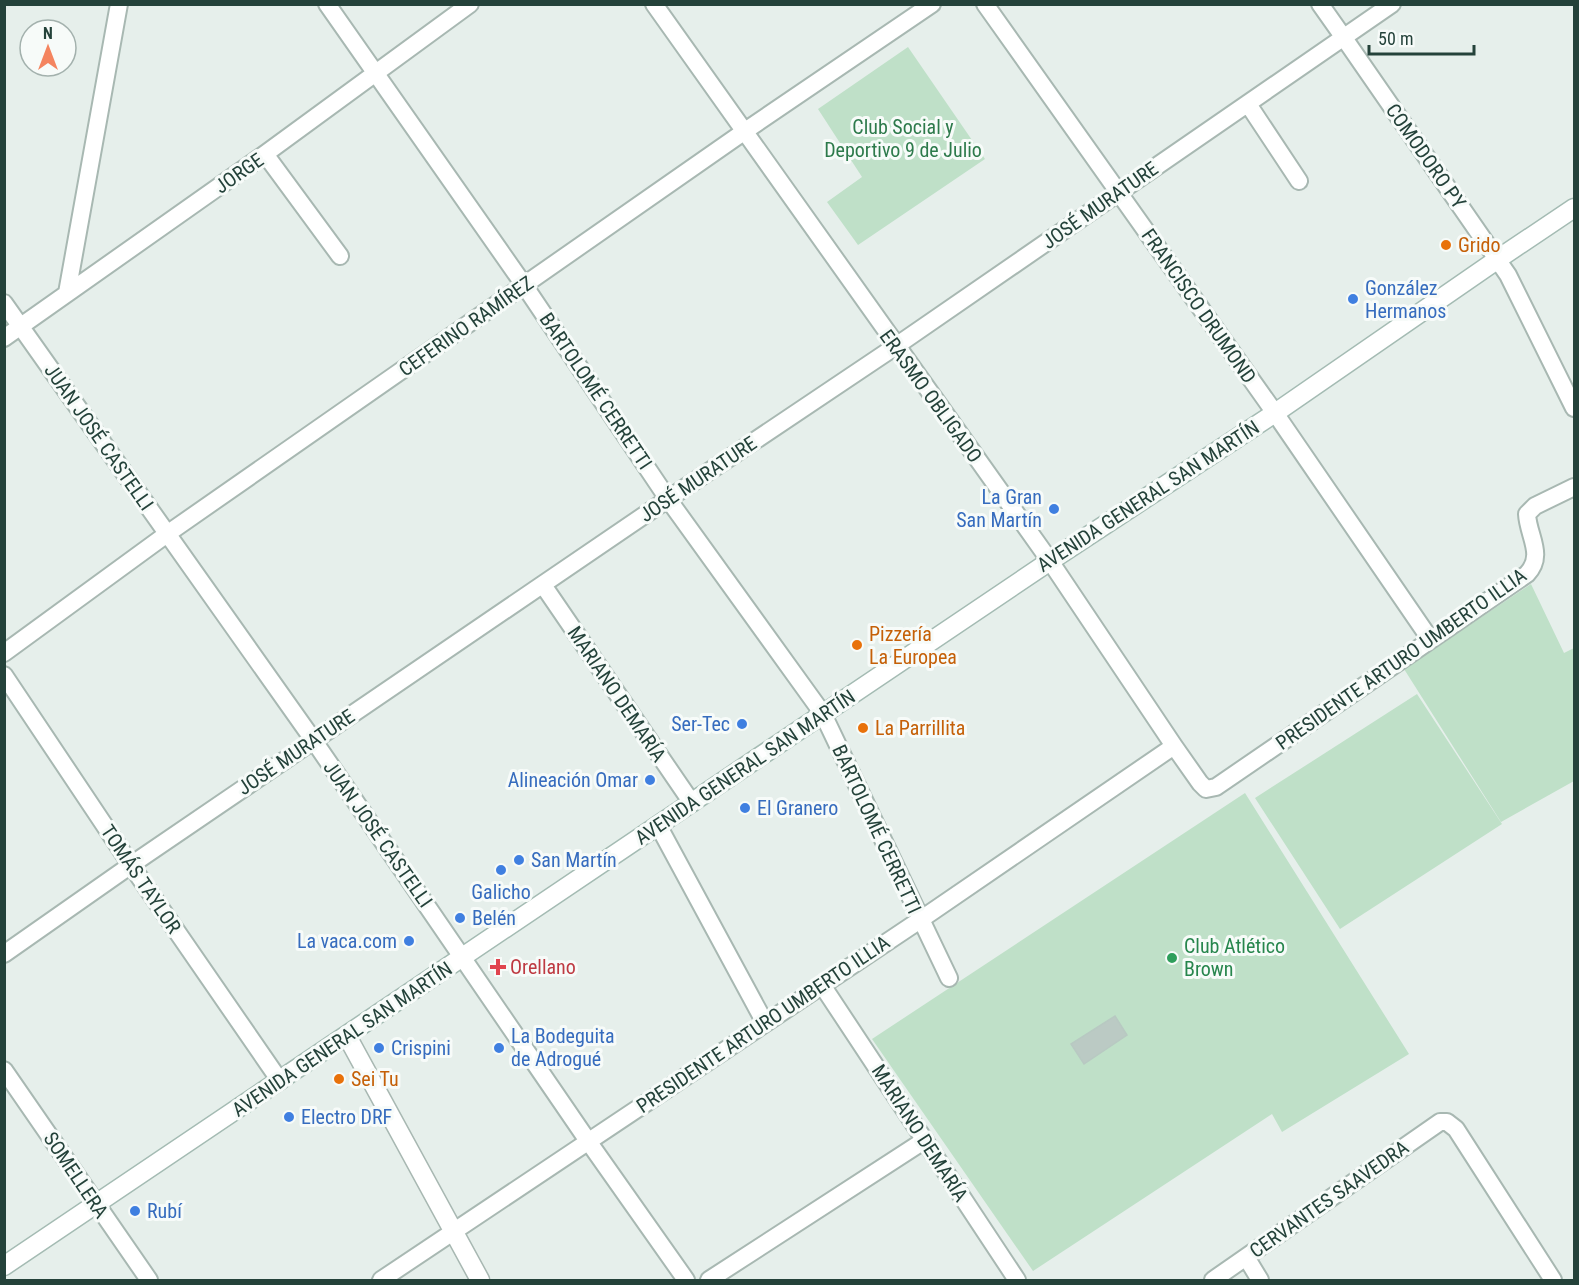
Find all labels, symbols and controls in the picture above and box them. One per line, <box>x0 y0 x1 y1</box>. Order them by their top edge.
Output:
north arrow <box>18 18 78 78</box>
scale bar <box>1369 18 1474 56</box>
text: N <box>43 24 53 43</box>
text: 50 m <box>1378 28 1413 49</box>
street label: COMODORO PY <box>1381 99 1471 214</box>
park label: Club Social y Deportivo 9 de Julio <box>824 115 982 162</box>
street label: JORGE <box>210 148 268 198</box>
street label: JOSÉ MURATURE <box>1037 156 1163 254</box>
street label: FRANCISCO DRUMOND <box>1137 224 1261 388</box>
place label: Grido <box>1458 233 1500 257</box>
marker: Grido <box>1439 238 1453 252</box>
street label: CEFERINO RAMÍREZ <box>394 271 538 381</box>
place label: González Hermanos <box>1365 276 1446 323</box>
marker: González Hermanos <box>1346 292 1360 306</box>
street label: BARTOLOMÉ CERRETTI <box>535 308 657 474</box>
street label: ERASMO OBLIGADO <box>875 325 987 467</box>
street label: JUAN JOSÉ CASTELLI <box>39 359 159 515</box>
street label: AVENIDA GENERAL SAN MARTÍN <box>1032 415 1264 577</box>
street label: JOSÉ MURATURE <box>635 431 761 527</box>
place label: La Gran San Martín <box>956 485 1042 532</box>
marker: La Gran San Martín <box>1047 502 1061 516</box>
street label: PRESIDENTE ARTURO UMBERTO ILLIA <box>1271 563 1531 755</box>
street label: MARIANO DEMARÍA <box>563 622 672 767</box>
place label: Pizzería La Europea <box>869 622 957 669</box>
marker: Pizzería La Europea <box>850 638 864 652</box>
street label: AVENIDA GENERAL SAN MARTÍN <box>630 684 860 850</box>
street label: JOSÉ MURATURE <box>233 704 359 800</box>
place label: Ser-Tec <box>671 712 730 736</box>
place label: La Parrillita <box>875 716 965 740</box>
marker: Ser-Tec <box>735 717 749 731</box>
marker: La Parrillita <box>856 721 870 735</box>
street label: BARTOLOMÉ CERRETTI <box>827 741 927 917</box>
street label: JUAN JOSÉ CASTELLI <box>318 756 438 912</box>
place label: Alineación Omar <box>508 768 638 792</box>
marker: Alineación Omar <box>643 773 657 787</box>
place label: El Granero <box>757 796 838 820</box>
marker: El Granero <box>738 801 752 815</box>
street label: TOMÁS TAYLOR <box>96 820 186 938</box>
place label: San Martín <box>531 848 617 872</box>
marker: San Martín <box>512 853 526 867</box>
marker: Galicho <box>494 863 508 877</box>
place label: Galicho <box>471 880 531 904</box>
place label: Belén <box>472 906 516 930</box>
marker: Belén <box>453 911 467 925</box>
place label: La vaca.com <box>297 929 397 953</box>
street label: PRESIDENTE ARTURO UMBERTO ILLIA <box>632 930 895 1118</box>
marker: La vaca.com <box>402 934 416 948</box>
place label: Club Atlético Brown <box>1184 934 1285 981</box>
marker: Club Atlético Brown <box>1165 951 1179 965</box>
place label: Orellano <box>510 955 576 979</box>
street label: AVENIDA GENERAL SAN MARTÍN <box>227 956 457 1122</box>
marker: Orellano <box>491 960 505 974</box>
place label: La Bodeguita de Adrogué <box>511 1024 615 1071</box>
place label: Crispini <box>391 1036 451 1060</box>
marker: Crispini <box>372 1041 386 1055</box>
marker: La Bodeguita de Adrogué <box>492 1041 506 1055</box>
street label: MARIANO DEMARÍA <box>867 1060 974 1206</box>
place label: Sei Tu <box>351 1067 399 1091</box>
marker: Sei Tu <box>332 1072 346 1086</box>
place label: Electro DRF <box>301 1105 392 1129</box>
marker: Electro DRF <box>282 1110 296 1124</box>
street label: SOMELLERA <box>38 1127 114 1223</box>
street label: CERVANTES SAAVEDRA <box>1245 1135 1413 1263</box>
place label: Rubí <box>147 1199 183 1223</box>
marker: Rubí <box>128 1204 142 1218</box>

